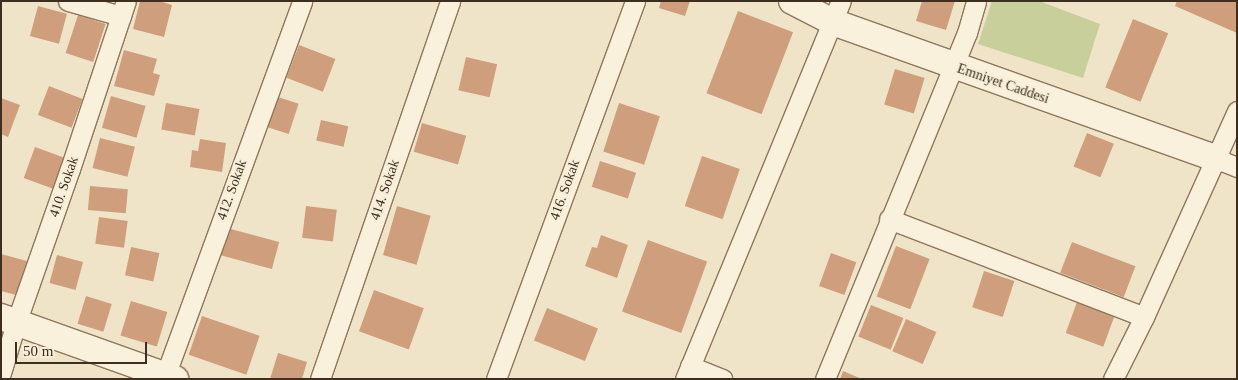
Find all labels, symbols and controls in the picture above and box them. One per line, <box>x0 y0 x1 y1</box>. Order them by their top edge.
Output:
street label: Emniyet Caddesi <box>955 60 1051 108</box>
street label: 410. Sokak <box>46 154 82 220</box>
street label: 414. Sokak <box>367 157 403 223</box>
street label: 412. Sokak <box>213 158 251 222</box>
street label: 416. Sokak <box>546 158 584 222</box>
scale bar <box>18 332 150 364</box>
text: 50 m <box>23 343 53 359</box>

